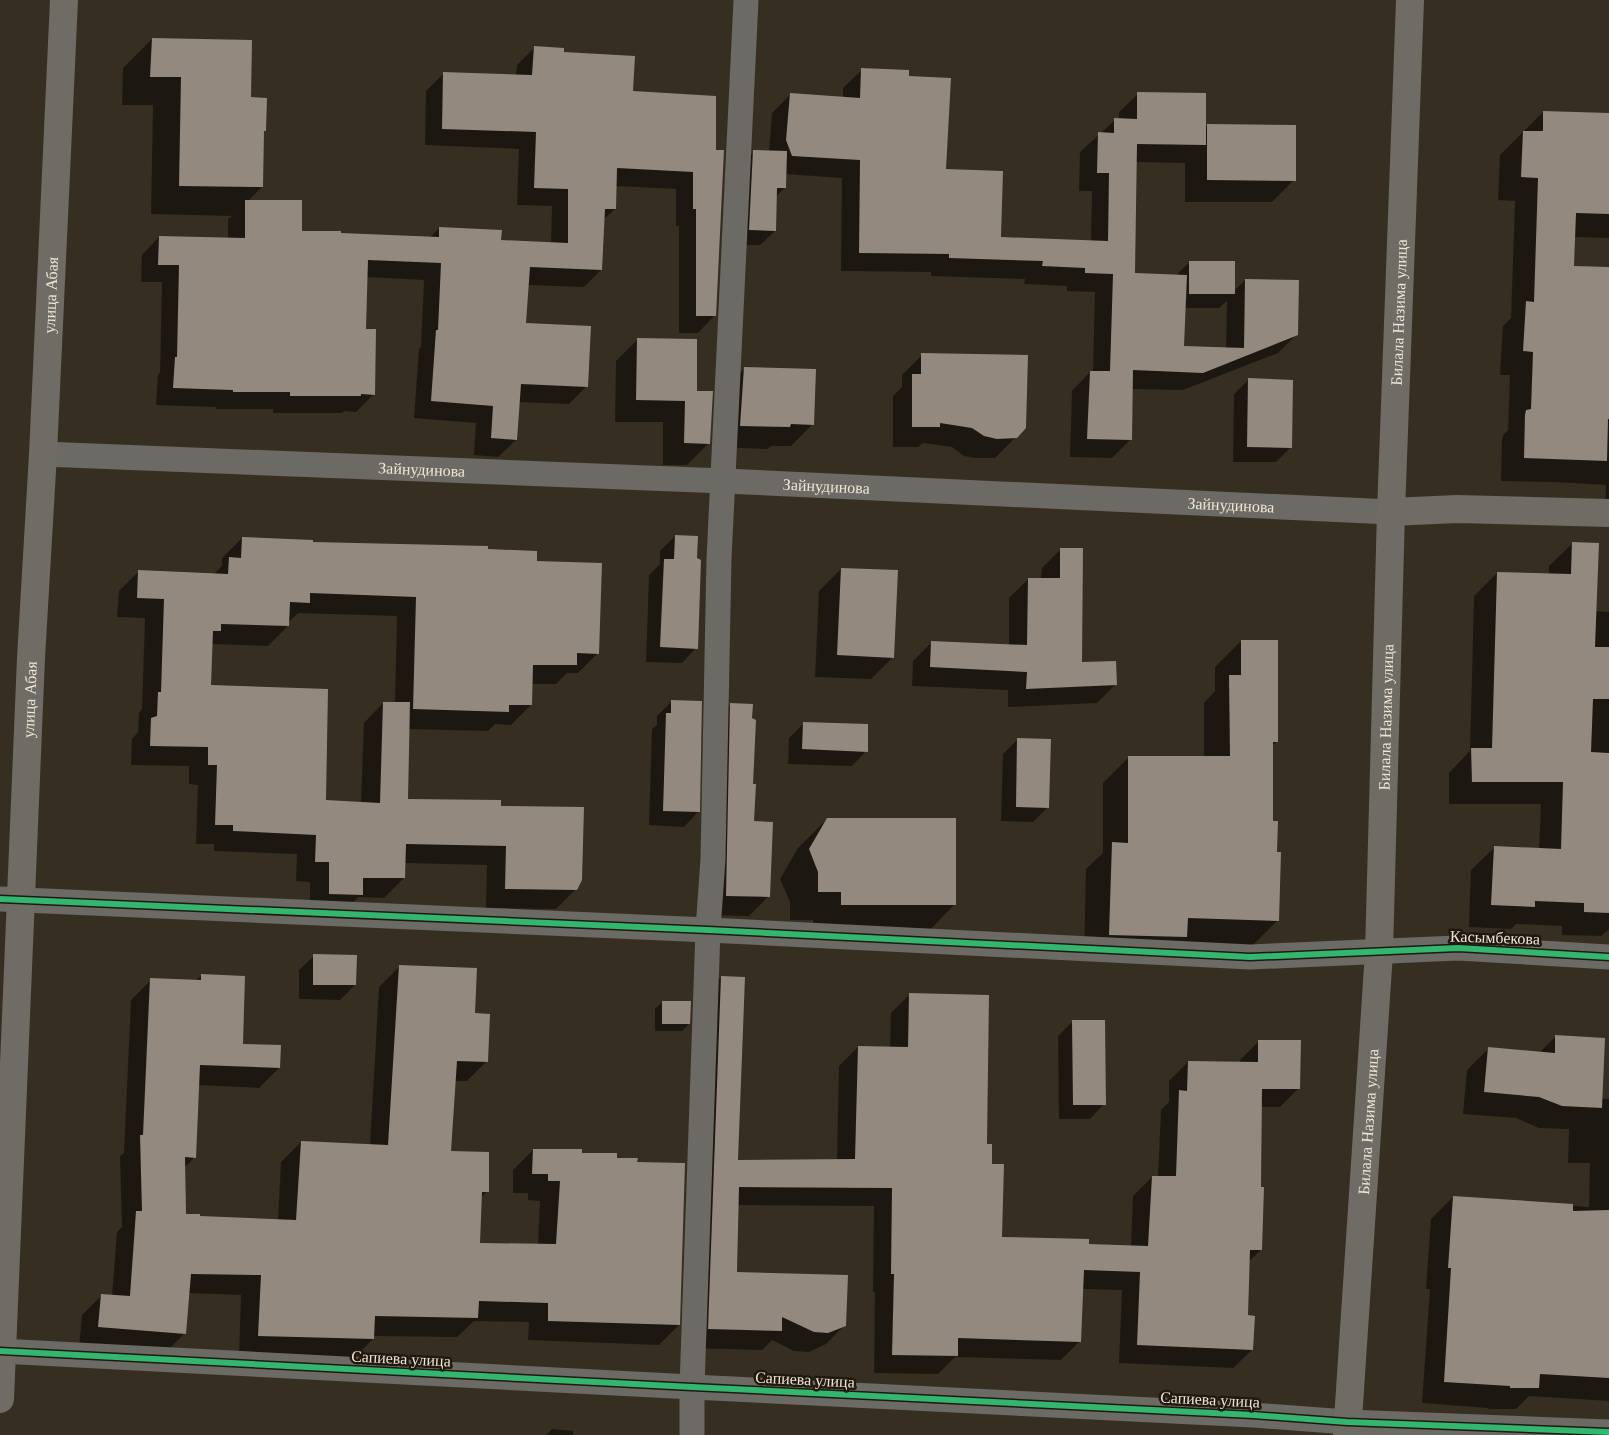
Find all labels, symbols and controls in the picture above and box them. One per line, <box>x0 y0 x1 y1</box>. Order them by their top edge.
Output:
street label: Билала Назима улица <box>1388 239 1411 386</box>
street label: улица Абая <box>41 256 61 334</box>
street label: Зайнудинова <box>378 459 465 480</box>
street label: Зайнудинова <box>782 476 870 497</box>
street label: Зайнудинова <box>1187 495 1275 516</box>
street label: Билала Назима улица <box>1375 644 1397 791</box>
street label: улица Абая <box>20 660 40 738</box>
street label: Касымбекова <box>1450 927 1540 948</box>
street label: Билала Назима улица <box>1355 1048 1382 1195</box>
street label: Сапиева улица <box>351 1347 451 1371</box>
street label: Сапиева улица <box>755 1368 855 1392</box>
street label: Сапиева улица <box>1160 1388 1260 1412</box>

